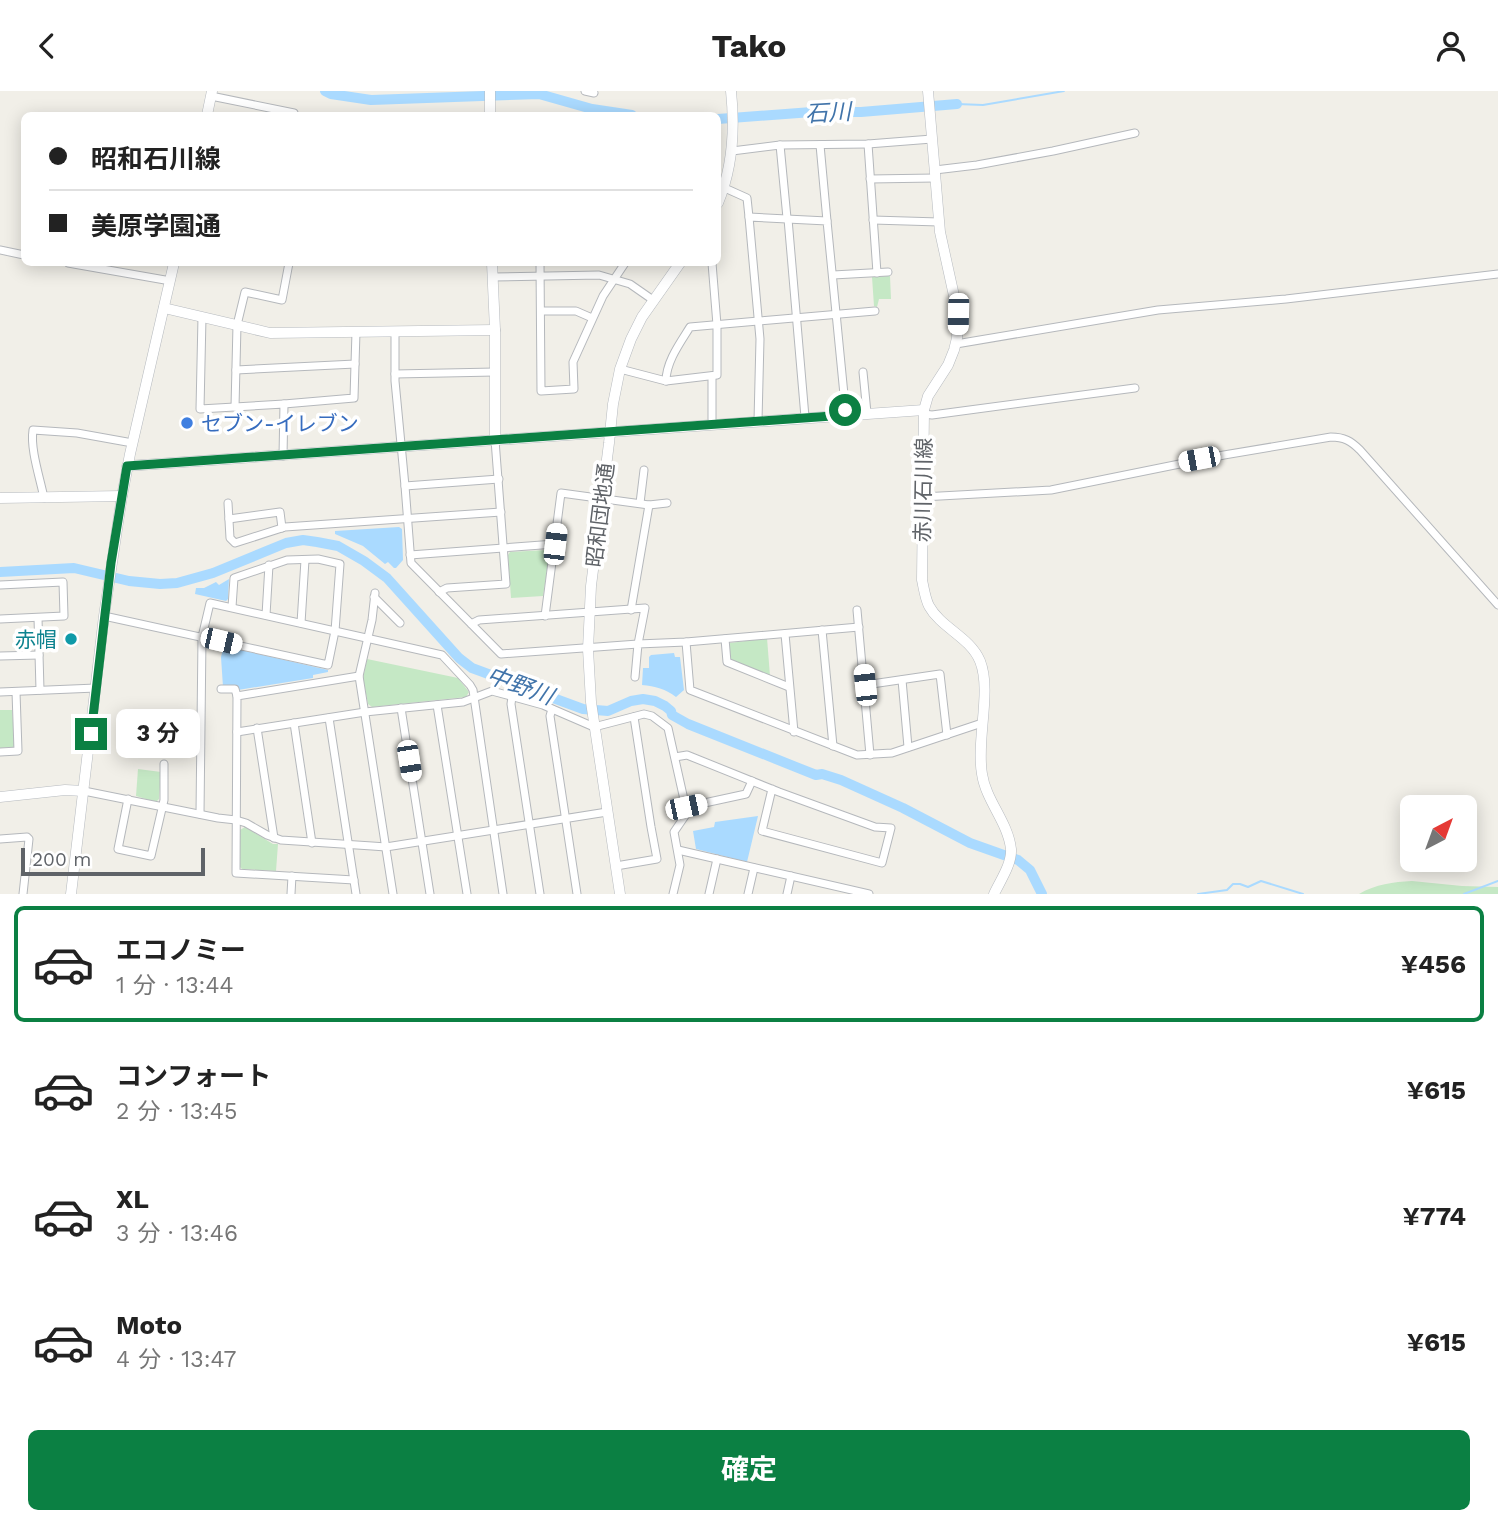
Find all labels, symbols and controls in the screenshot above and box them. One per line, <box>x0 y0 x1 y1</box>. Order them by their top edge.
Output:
icon: back <box>28 27 66 65</box>
text: Tako <box>712 27 786 65</box>
icon: person <box>1432 27 1470 65</box>
water label: 石川 <box>804 98 855 128</box>
text: 昭和石川線 <box>91 144 221 174</box>
text: 美原学園通 <box>91 211 221 241</box>
car <box>948 293 969 335</box>
route start <box>829 394 861 426</box>
place label: セブン-イレブン <box>201 411 359 436</box>
marker: セブン-イレブン <box>179 415 195 431</box>
street label: 赤川石川線 <box>910 437 936 543</box>
car <box>1177 445 1222 473</box>
street label: 昭和団地通 <box>581 461 619 569</box>
car <box>543 522 568 566</box>
car <box>199 626 244 656</box>
place label: 赤帽 <box>15 627 57 652</box>
marker: 赤帽 <box>63 631 79 647</box>
water label: 中野川 <box>483 662 560 712</box>
car <box>853 663 878 707</box>
callout: 3 分 <box>116 709 200 759</box>
route end <box>75 718 107 750</box>
text: 3 分 <box>136 720 180 747</box>
car <box>396 739 423 783</box>
car <box>664 792 709 822</box>
north arrow <box>1400 795 1477 871</box>
map controls <box>1400 795 1477 872</box>
scale bar <box>21 845 205 877</box>
text: 200 m <box>32 848 91 871</box>
icon: car <box>32 933 95 996</box>
text: エコノミー <box>116 935 246 965</box>
text: ¥456 <box>1401 949 1466 979</box>
text: 1 分 · 13:44 <box>116 972 234 999</box>
icon: car <box>32 1059 95 1122</box>
text: コンフォート <box>116 1061 271 1091</box>
text: ¥615 <box>1407 1075 1466 1105</box>
text: 2 分 · 13:45 <box>116 1098 237 1125</box>
text: XL <box>116 1184 149 1214</box>
icon: car <box>32 1185 95 1248</box>
text: ¥774 <box>1402 1201 1466 1231</box>
text: 3 分 · 13:46 <box>116 1220 238 1247</box>
text: Moto <box>116 1310 182 1340</box>
icon: car <box>32 1311 95 1374</box>
text: ¥615 <box>1407 1327 1466 1357</box>
text: 4 分 · 13:47 <box>116 1346 236 1373</box>
button: 確定 <box>28 1430 1470 1510</box>

